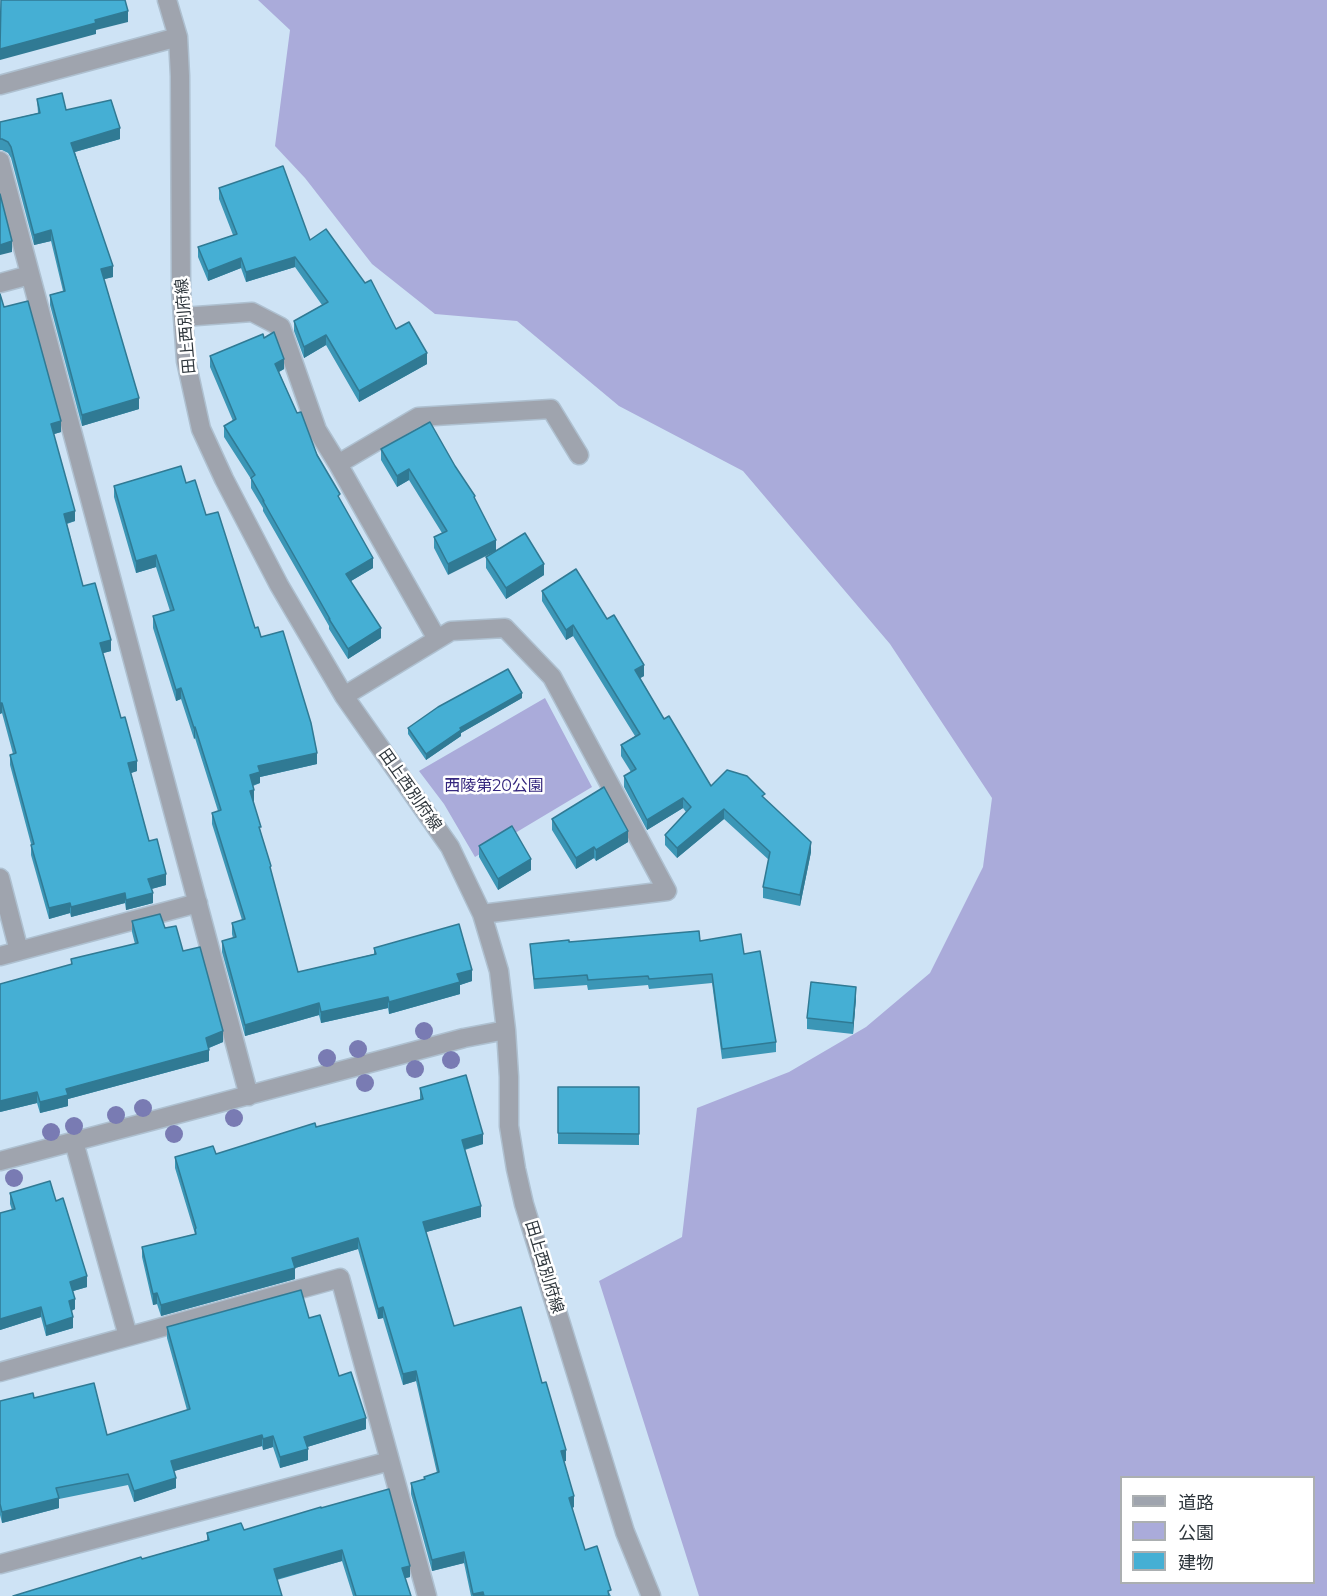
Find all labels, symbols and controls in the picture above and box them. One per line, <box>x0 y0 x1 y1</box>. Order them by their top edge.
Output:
street label: 田上西別府線 <box>172 277 200 375</box>
street label: 田上西別府線 <box>375 745 445 835</box>
park label: 西陵第20公園 <box>444 776 544 796</box>
street label: 田上西別府線 <box>521 1218 567 1316</box>
legend <box>1120 1476 1315 1584</box>
text: 道路 <box>1178 1492 1214 1514</box>
text: 公園 <box>1178 1522 1214 1544</box>
text: 建物 <box>1178 1552 1214 1574</box>

